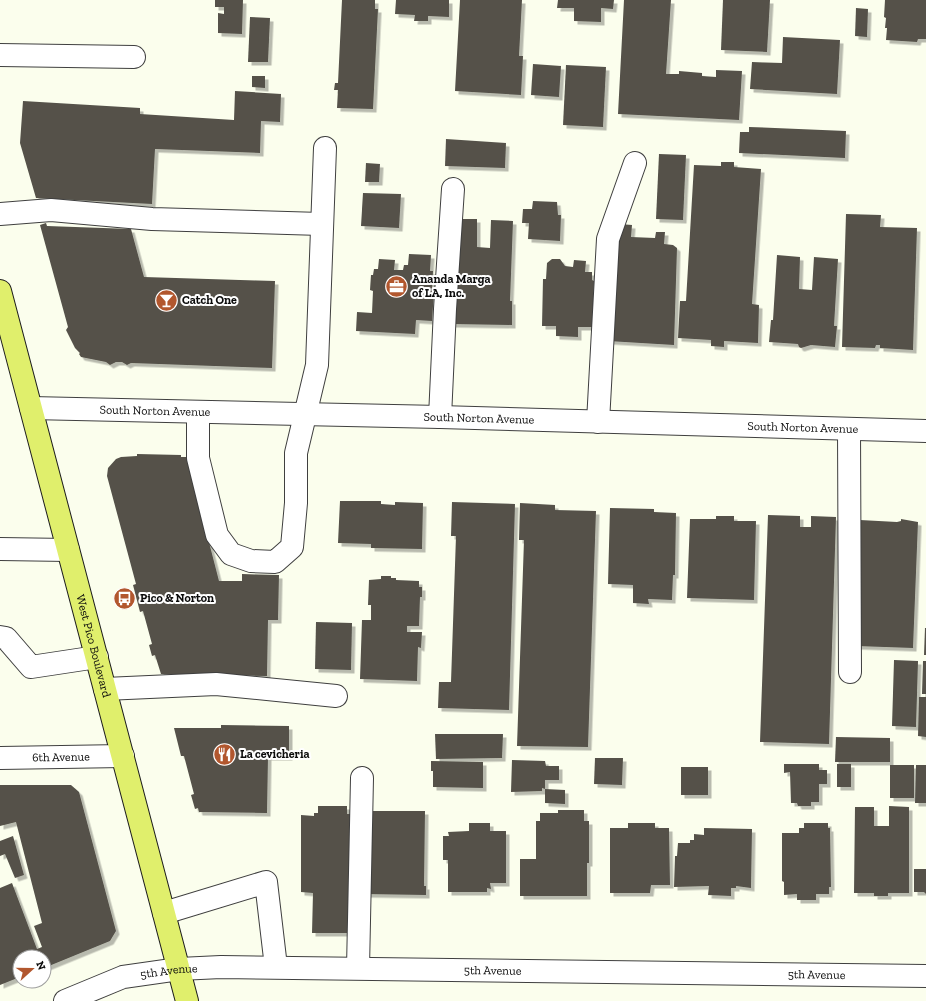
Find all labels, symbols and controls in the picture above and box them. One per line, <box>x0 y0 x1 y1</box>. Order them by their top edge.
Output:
place label: Ananda Marga of LA, Inc. <box>412 272 491 300</box>
office icon: Ananda Marga of LA, Inc. <box>384 273 410 299</box>
bar icon: Catch One <box>154 287 180 313</box>
place label: Catch One <box>182 293 237 307</box>
street label: South Norton Avenue <box>99 403 211 419</box>
street label: South Norton Avenue <box>423 410 535 427</box>
street label: South Norton Avenue <box>747 419 859 436</box>
bus stop icon: Pico & Norton <box>111 585 137 611</box>
place label: Pico & Norton <box>140 591 214 605</box>
street label: West Pico Boulevard <box>73 593 114 699</box>
restaurant icon: La cevicheria <box>212 741 238 767</box>
place label: La cevicheria <box>240 747 310 761</box>
street label: 6th Avenue <box>32 750 90 764</box>
north arrow <box>12 949 52 989</box>
text: N <box>33 959 49 972</box>
street label: 5th Avenue <box>139 961 198 981</box>
street label: 5th Avenue <box>464 963 522 978</box>
street label: 5th Avenue <box>788 967 846 982</box>

